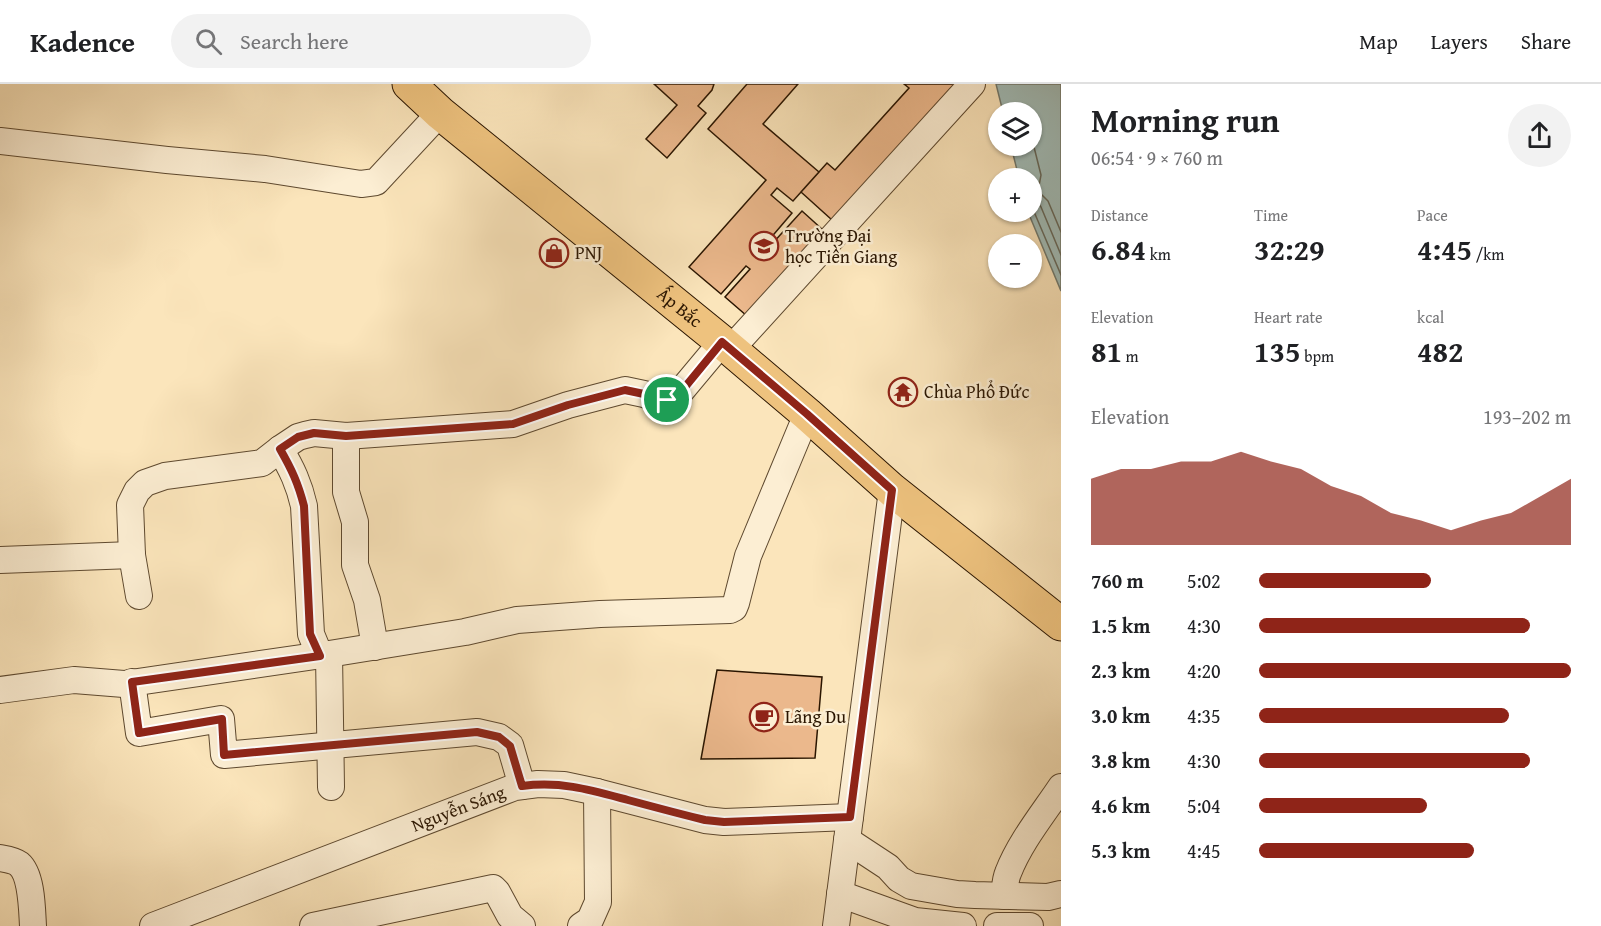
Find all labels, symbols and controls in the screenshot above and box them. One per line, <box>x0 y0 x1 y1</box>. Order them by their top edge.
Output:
search box <box>171 14 591 68</box>
text: Kadence <box>30 21 135 62</box>
icon: search <box>192 25 225 58</box>
text: Search here <box>240 25 349 57</box>
text: Map <box>1359 26 1398 57</box>
text: Layers <box>1431 26 1488 57</box>
text: Share <box>1521 26 1571 57</box>
text: Morning run <box>1091 96 1280 144</box>
map controls <box>988 102 1042 288</box>
button: layers <box>988 102 1042 156</box>
button: share <box>1508 104 1571 167</box>
text: 06:54 · 9 × 760 m <box>1091 143 1223 172</box>
button: + <box>988 168 1042 222</box>
text: Distance <box>1091 203 1148 227</box>
text: Time <box>1254 203 1288 227</box>
text: Pace <box>1417 203 1448 227</box>
place label: Trường Đại học Tiền Giang <box>785 222 897 270</box>
text: 6.84 <box>1091 227 1146 271</box>
text: 32:29 <box>1254 227 1325 271</box>
text: 4:45 <box>1417 227 1472 271</box>
school or university icon: Trường Đại học Tiền Giang <box>748 230 780 262</box>
button: − <box>988 234 1042 288</box>
shop icon: PNJ <box>538 237 570 269</box>
place label: PNJ <box>575 239 602 266</box>
text: km <box>1146 242 1171 266</box>
text: /km <box>1472 242 1504 266</box>
street label: Ấp Bắc <box>651 280 708 334</box>
text: Elevation <box>1091 305 1154 329</box>
text: Heart rate <box>1254 305 1323 329</box>
text: kcal <box>1417 305 1444 329</box>
text: 81 <box>1091 329 1122 373</box>
text: 135 <box>1254 329 1301 373</box>
text: 482 <box>1417 329 1464 373</box>
text: m <box>1122 344 1139 368</box>
text: bpm <box>1301 344 1334 368</box>
pin <box>641 374 692 425</box>
temple icon: Chùa Phổ Đức <box>887 376 919 408</box>
place label: Chùa Phổ Đức <box>924 378 1029 405</box>
icon: arrive <box>650 383 683 416</box>
text: Elevation <box>1091 402 1169 431</box>
text: 193–202 m <box>1483 402 1571 431</box>
text: 760 m <box>1091 566 1144 595</box>
text: 5:02 <box>1187 566 1221 595</box>
text: 1.5 km <box>1091 611 1150 640</box>
text: 4:30 <box>1187 611 1221 640</box>
text: 2.3 km <box>1091 656 1150 685</box>
text: 4:20 <box>1187 656 1221 685</box>
cafe icon: Lãng Du <box>748 701 780 733</box>
text: 3.0 km <box>1091 701 1150 730</box>
text: 4:35 <box>1187 701 1221 730</box>
place label: Lãng Du <box>785 703 846 730</box>
text: 3.8 km <box>1091 746 1150 775</box>
text: 4:30 <box>1187 746 1221 775</box>
street label: Nguyễn Sáng <box>407 778 509 839</box>
text: 4.6 km <box>1091 791 1150 820</box>
text: 5:04 <box>1187 791 1221 820</box>
text: 5.3 km <box>1091 836 1150 865</box>
text: 4:45 <box>1187 836 1221 865</box>

